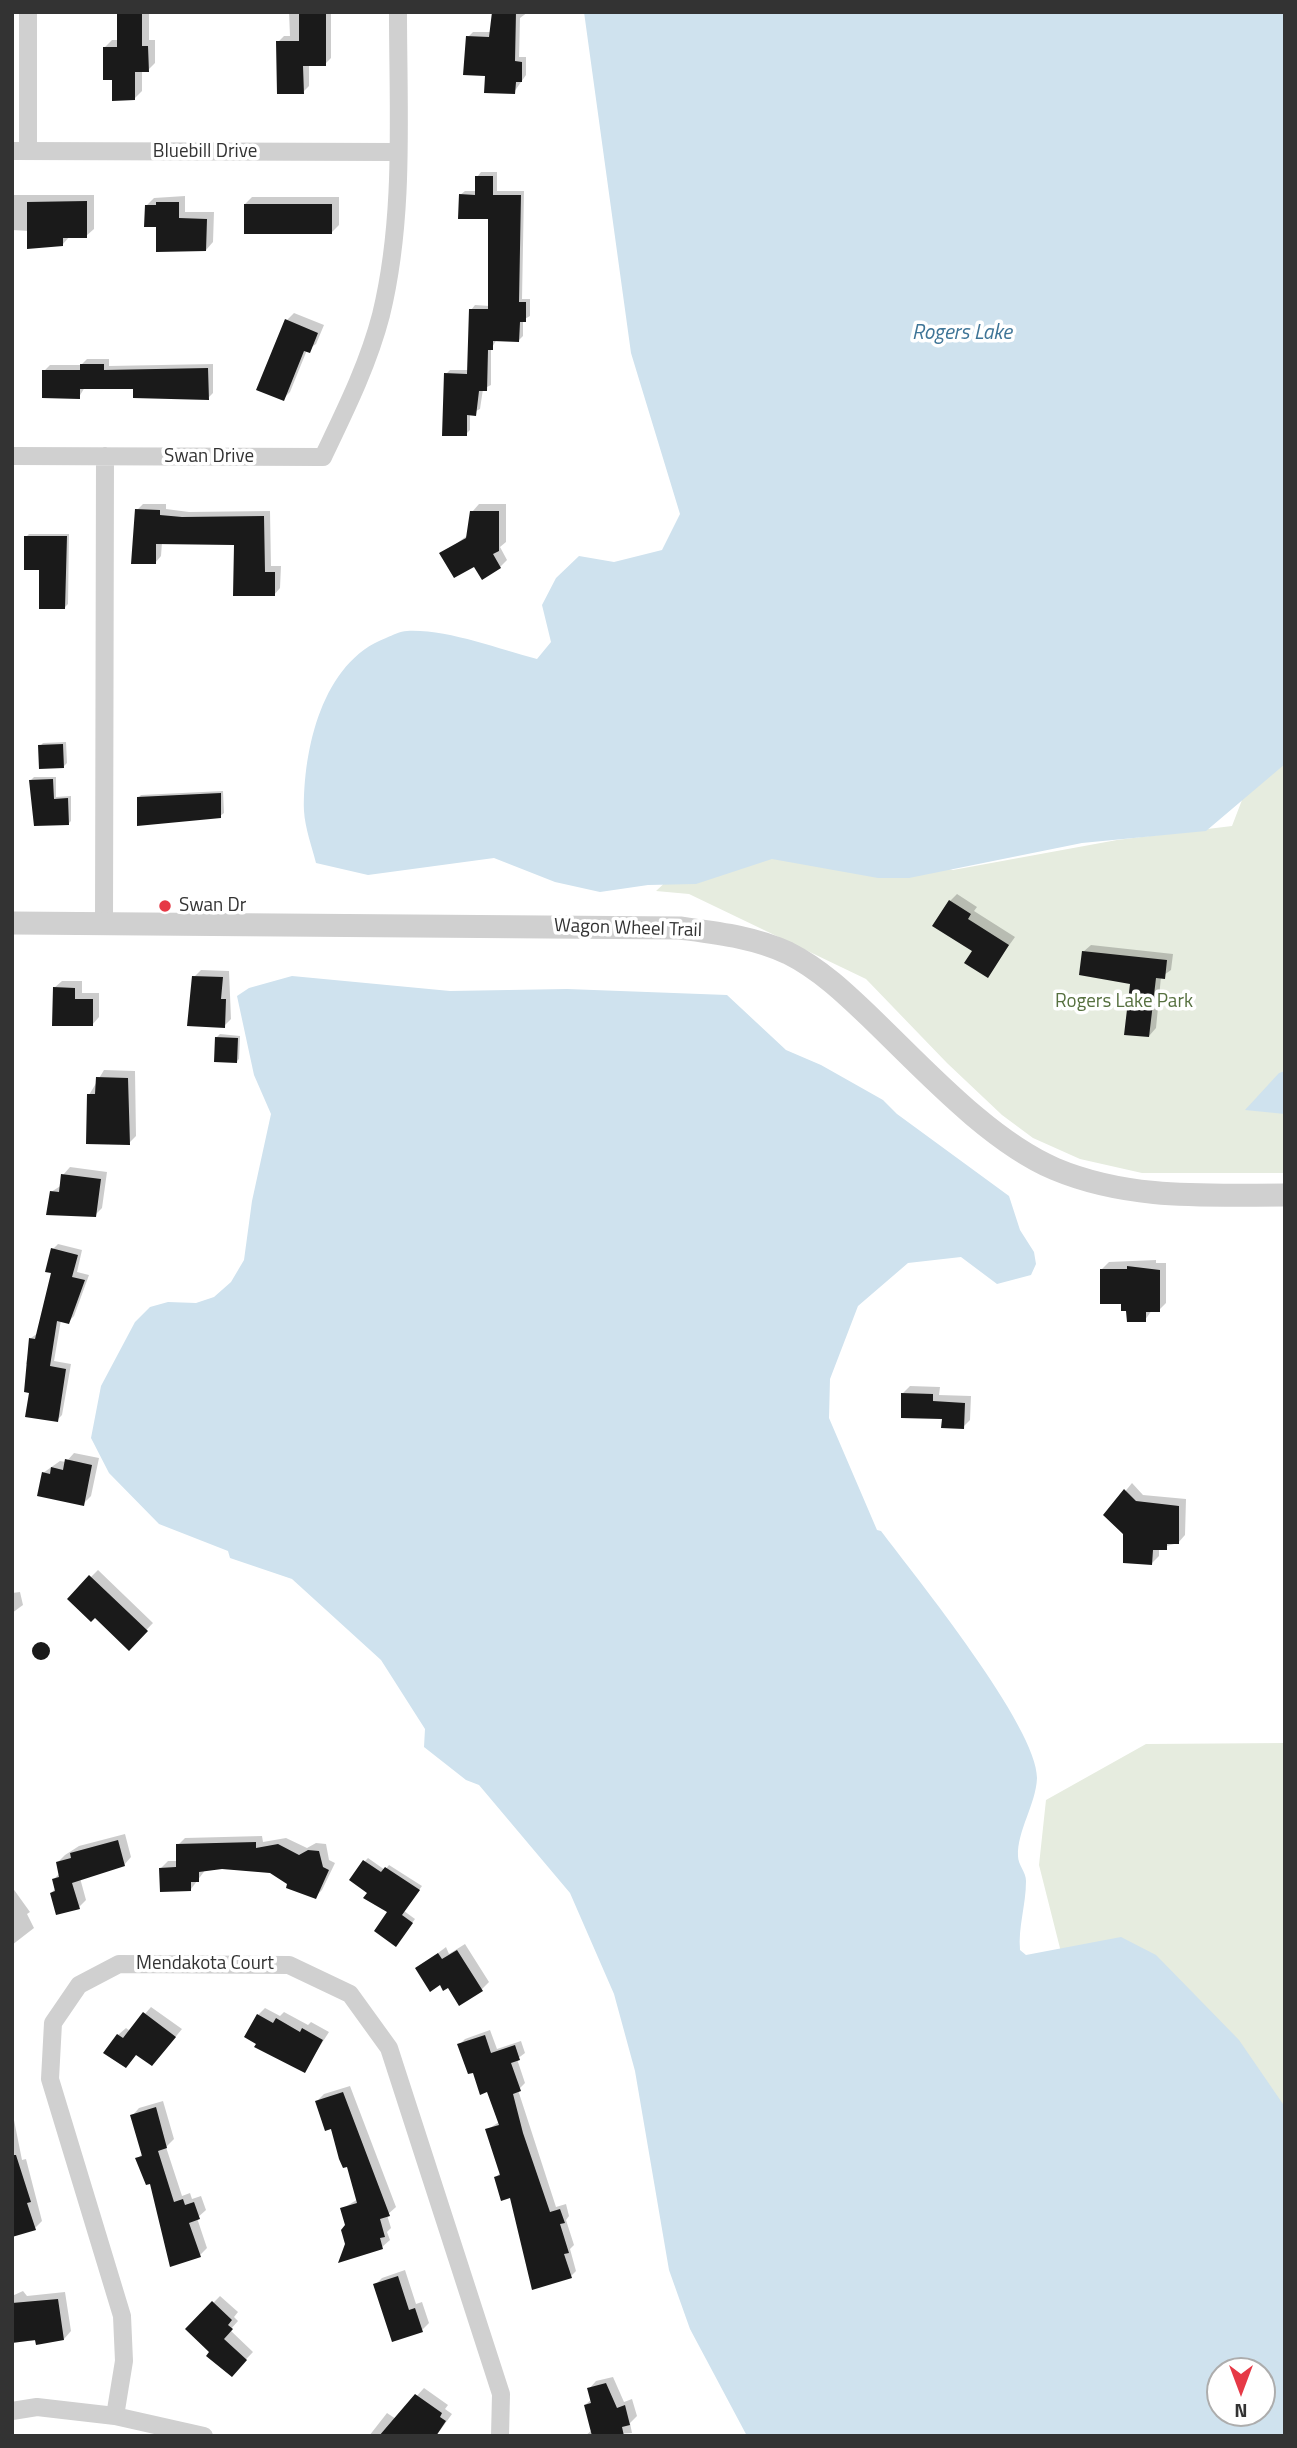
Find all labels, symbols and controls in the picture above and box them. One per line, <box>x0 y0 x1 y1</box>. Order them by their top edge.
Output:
street label: Bluebill Drive <box>153 141 257 163</box>
water label: Rogers Lake <box>912 321 1012 347</box>
street label: Swan Drive <box>164 446 254 468</box>
place label: Swan Dr <box>179 895 246 917</box>
marker: Swan Dr <box>157 898 173 914</box>
street label: Wagon Wheel Trail <box>554 915 702 943</box>
park label: Rogers Lake Park <box>1055 991 1193 1013</box>
street label: Mendakota Court <box>136 1953 274 1975</box>
north arrow <box>1206 2357 1276 2427</box>
text: N <box>1234 2397 1248 2426</box>

